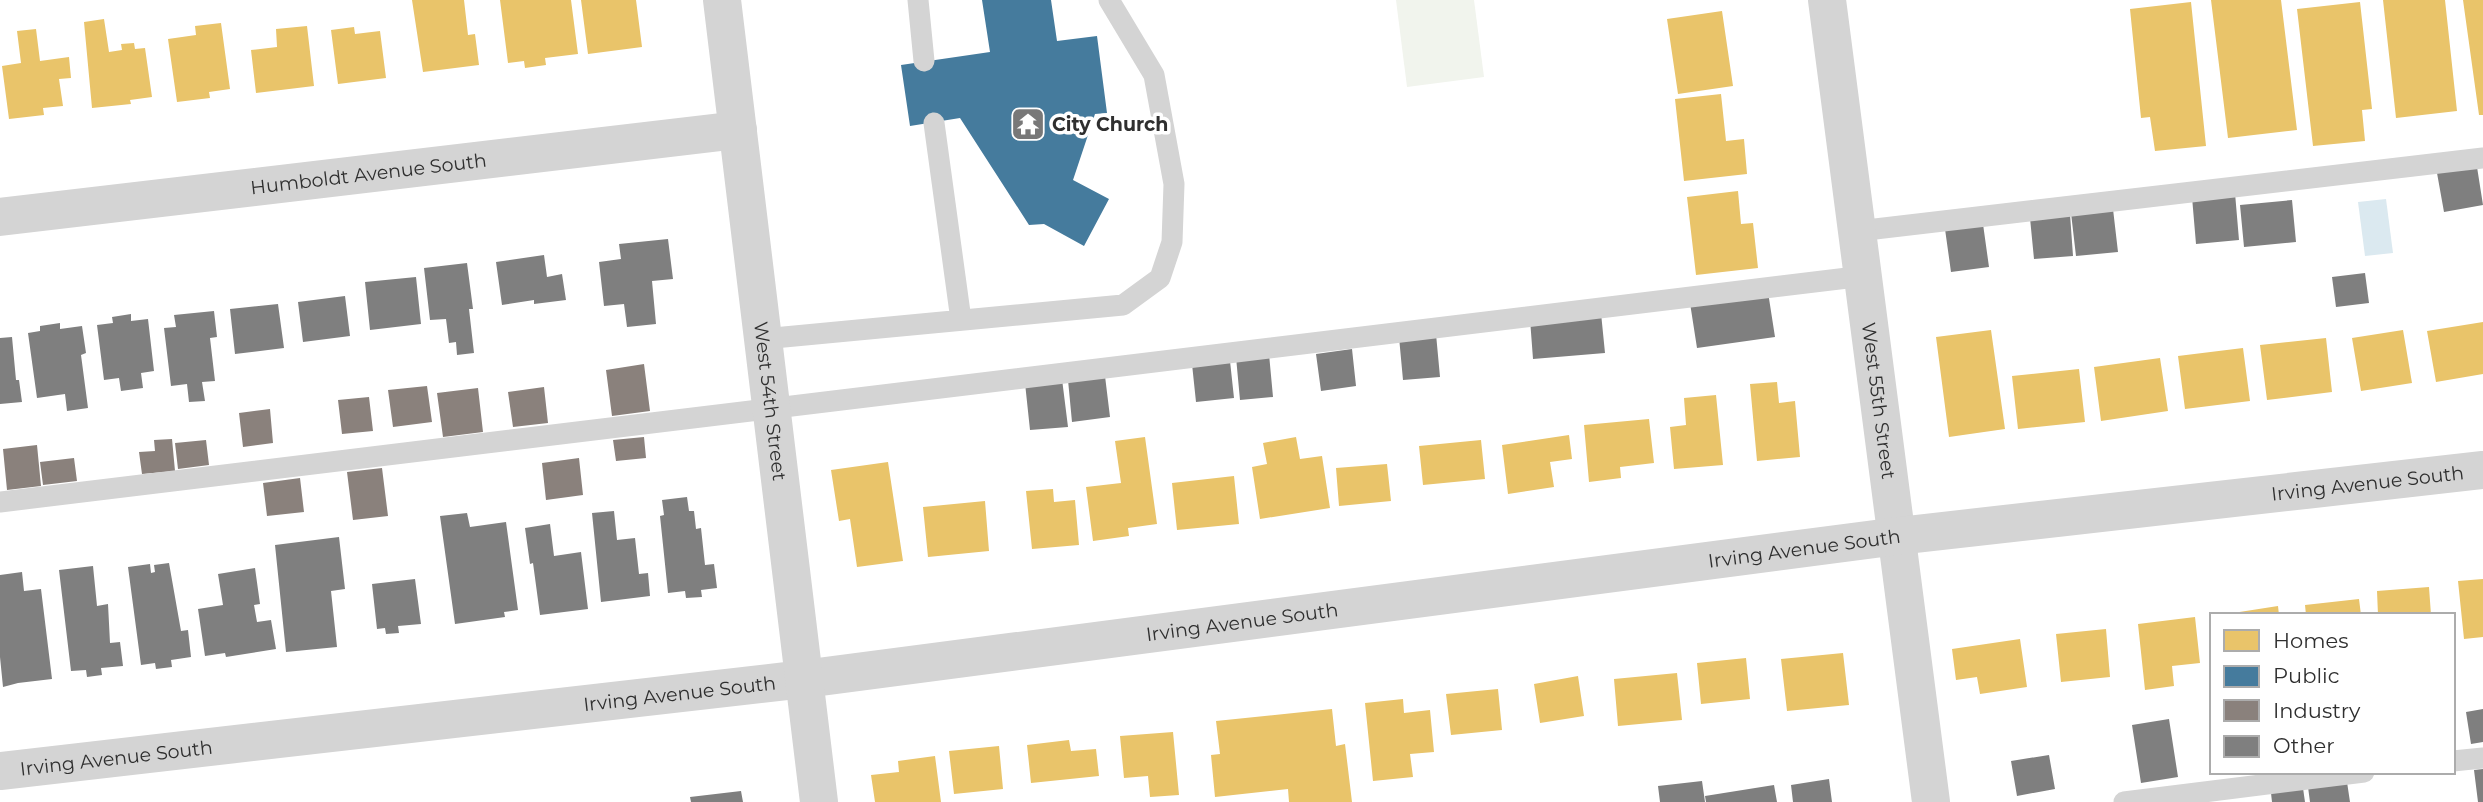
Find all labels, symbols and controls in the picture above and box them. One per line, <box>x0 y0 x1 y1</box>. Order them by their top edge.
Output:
temple icon: City Church <box>1009 105 1047 143</box>
place label: City Church <box>1052 113 1168 136</box>
street label: Humboldt Avenue South <box>249 148 488 199</box>
street label: West 54th Street <box>749 320 792 482</box>
street label: West 55th Street <box>1857 321 1901 481</box>
street label: Irving Avenue South <box>2270 461 2465 505</box>
street label: Irving Avenue South <box>1707 524 1902 572</box>
street label: Irving Avenue South <box>1145 598 1340 646</box>
legend <box>2210 613 2455 774</box>
text: Homes <box>2273 628 2348 653</box>
text: Public <box>2273 663 2340 688</box>
street label: Irving Avenue South <box>582 671 777 716</box>
text: Industry <box>2273 698 2361 723</box>
text: Other <box>2273 733 2335 758</box>
street label: Irving Avenue South <box>19 735 214 780</box>

